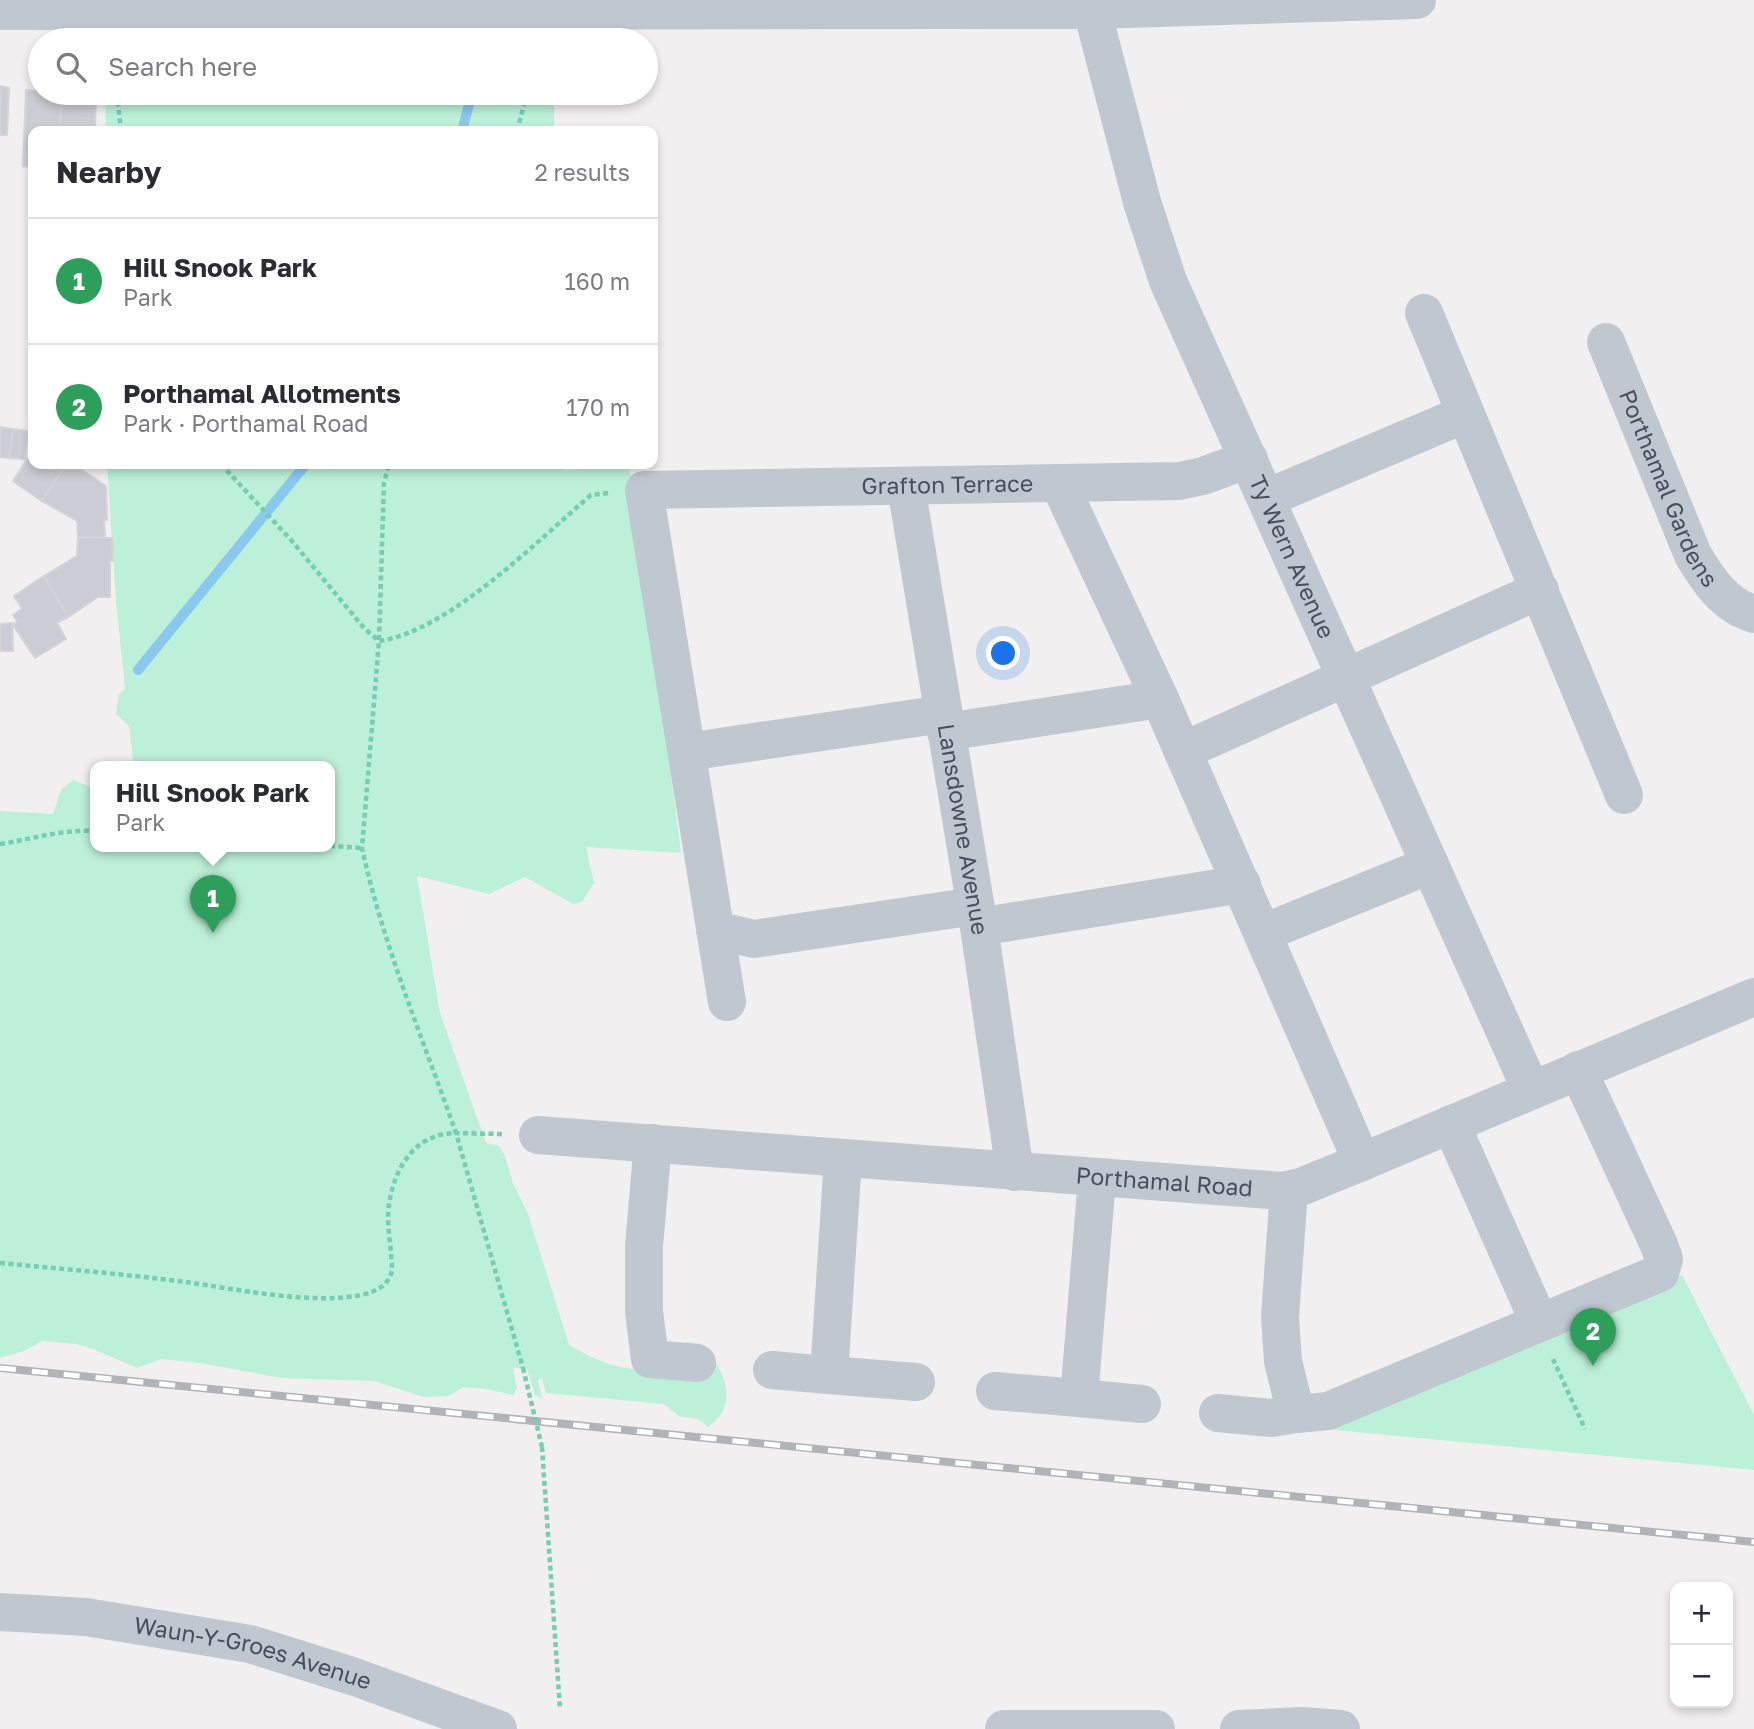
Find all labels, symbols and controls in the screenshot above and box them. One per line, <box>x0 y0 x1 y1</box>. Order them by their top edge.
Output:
search box <box>28 28 658 105</box>
icon: search <box>52 48 90 86</box>
text: Search here <box>108 51 257 82</box>
text: Nearby <box>56 154 161 190</box>
text: 2 results <box>534 158 630 186</box>
text: Hill Snook Park <box>123 252 317 283</box>
text: 1 <box>73 267 85 295</box>
text: 160 m <box>565 267 630 295</box>
text: Park <box>123 283 173 311</box>
text: Porthamal Allotments <box>123 378 401 409</box>
street label: Porthamal Gardens <box>1614 385 1725 592</box>
text: 2 <box>72 393 86 421</box>
text: 170 m <box>566 393 630 421</box>
text: Park · Porthamal Road <box>123 409 368 437</box>
street label: Grafton Terrace <box>861 468 1033 499</box>
street label: Ty Wern Avenue <box>1244 471 1341 642</box>
your location <box>986 636 1020 670</box>
street label: Lansdowne Avenue <box>933 722 995 937</box>
popup <box>90 761 335 852</box>
text: Hill Snook Park <box>115 777 310 808</box>
text: Park <box>115 808 165 836</box>
pin: 1 <box>190 875 236 933</box>
street label: Porthamal Road <box>1075 1160 1254 1202</box>
pin: 2 <box>1570 1308 1616 1366</box>
map controls <box>1670 1582 1733 1708</box>
button: + <box>1670 1582 1733 1645</box>
street label: Waun-Y-Groes Avenue <box>132 1610 376 1695</box>
button: − <box>1670 1645 1733 1708</box>

